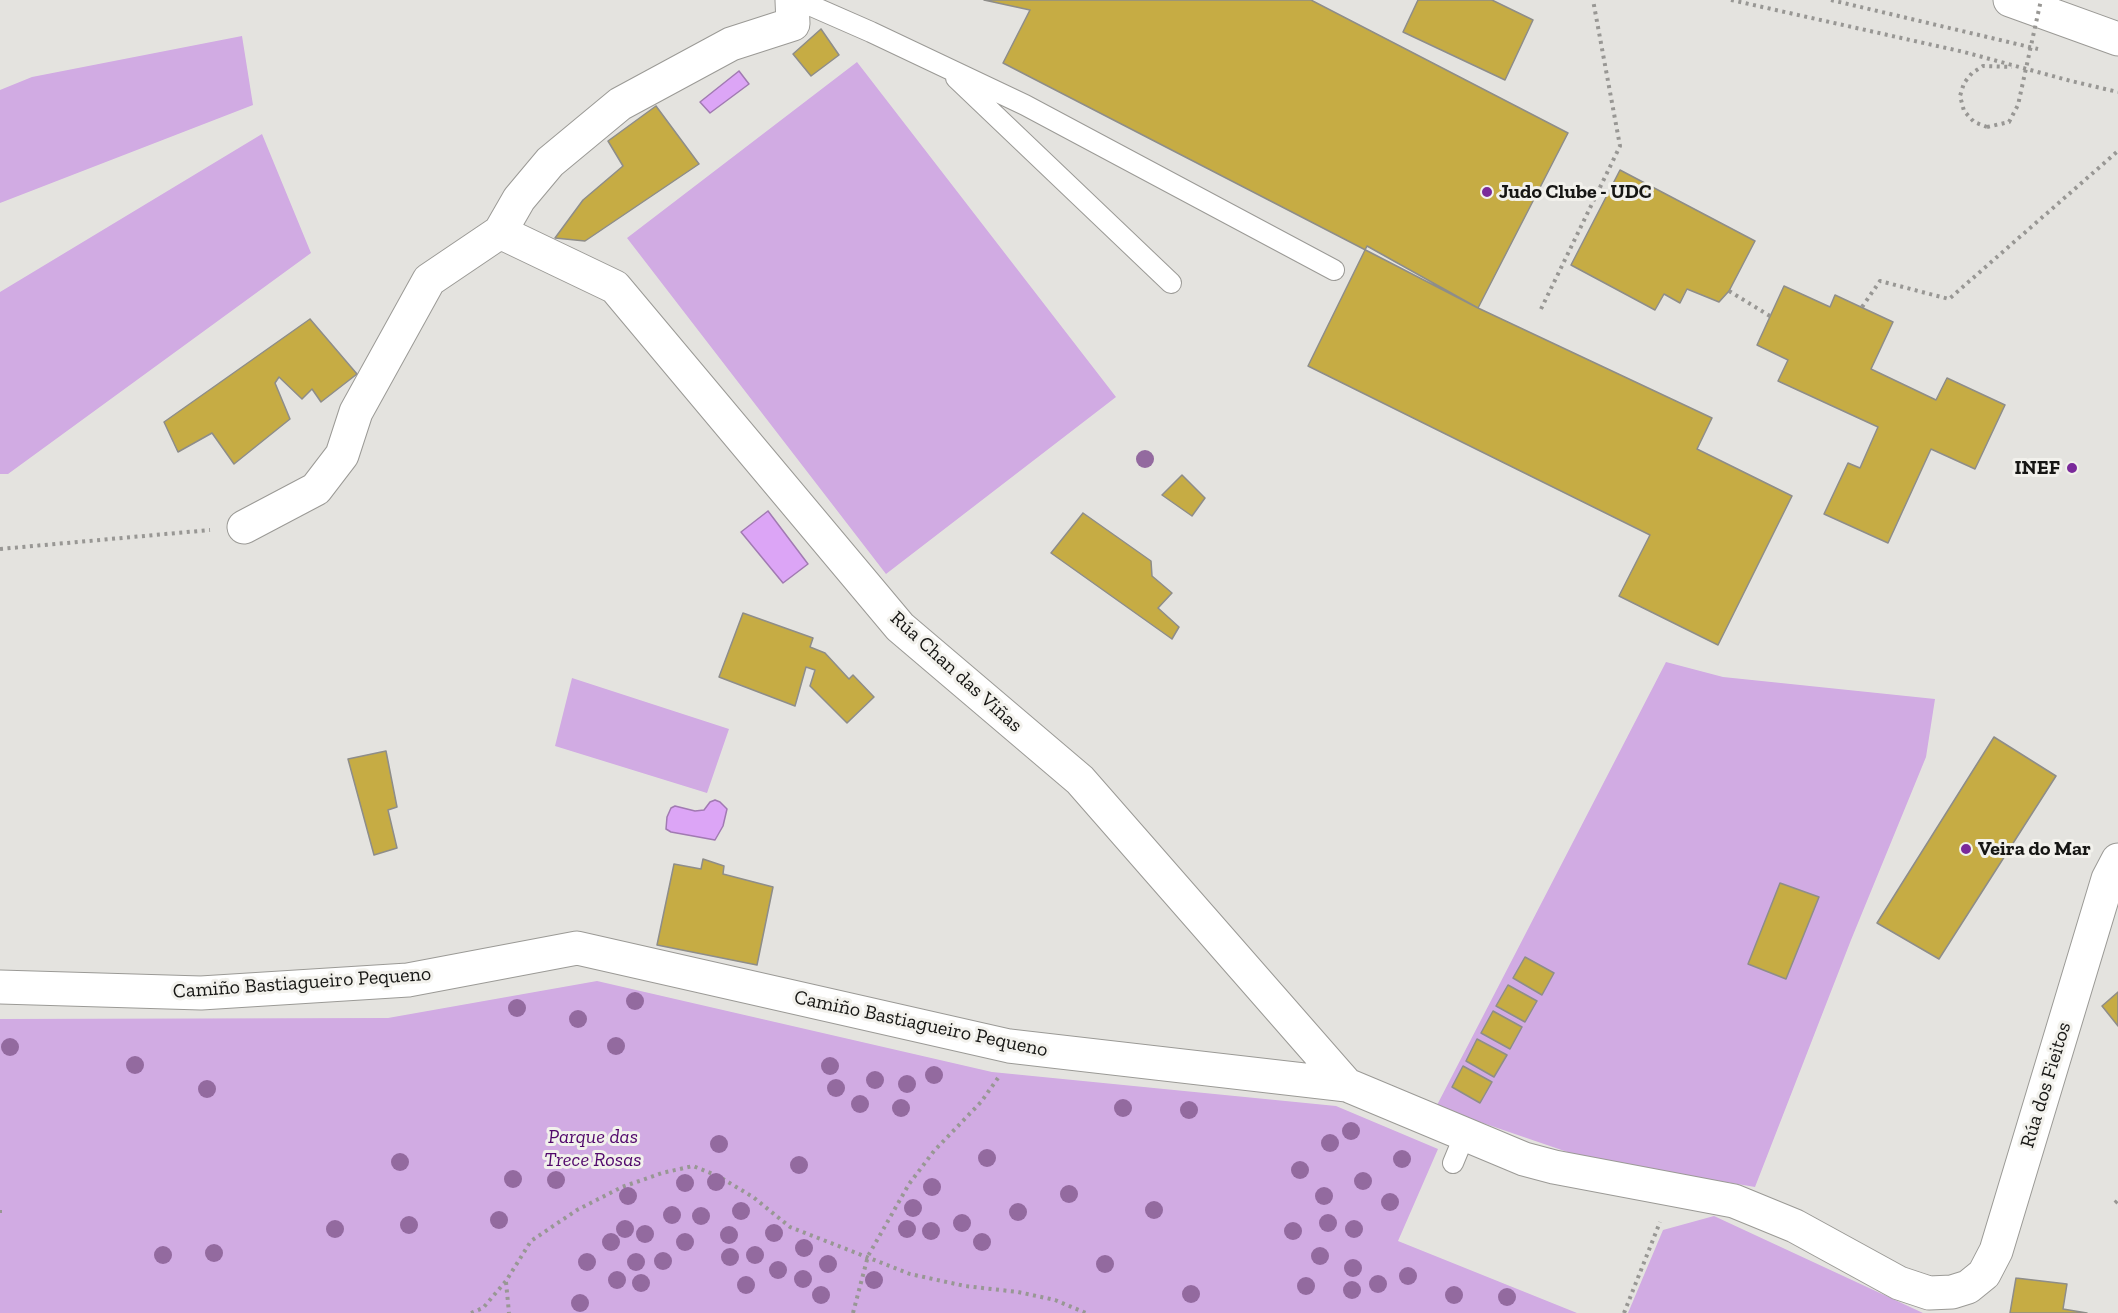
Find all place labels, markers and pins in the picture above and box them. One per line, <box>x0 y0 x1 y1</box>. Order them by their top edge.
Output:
place label: Judo Clube - UDC <box>1499 180 1652 204</box>
marker: Judo Clube - UDC <box>1480 185 1494 199</box>
place label: INEF <box>2015 456 2060 480</box>
marker: INEF <box>2065 461 2079 475</box>
place label: Veira do Mar <box>1978 837 2091 861</box>
marker: Veira do Mar <box>1959 842 1973 856</box>

